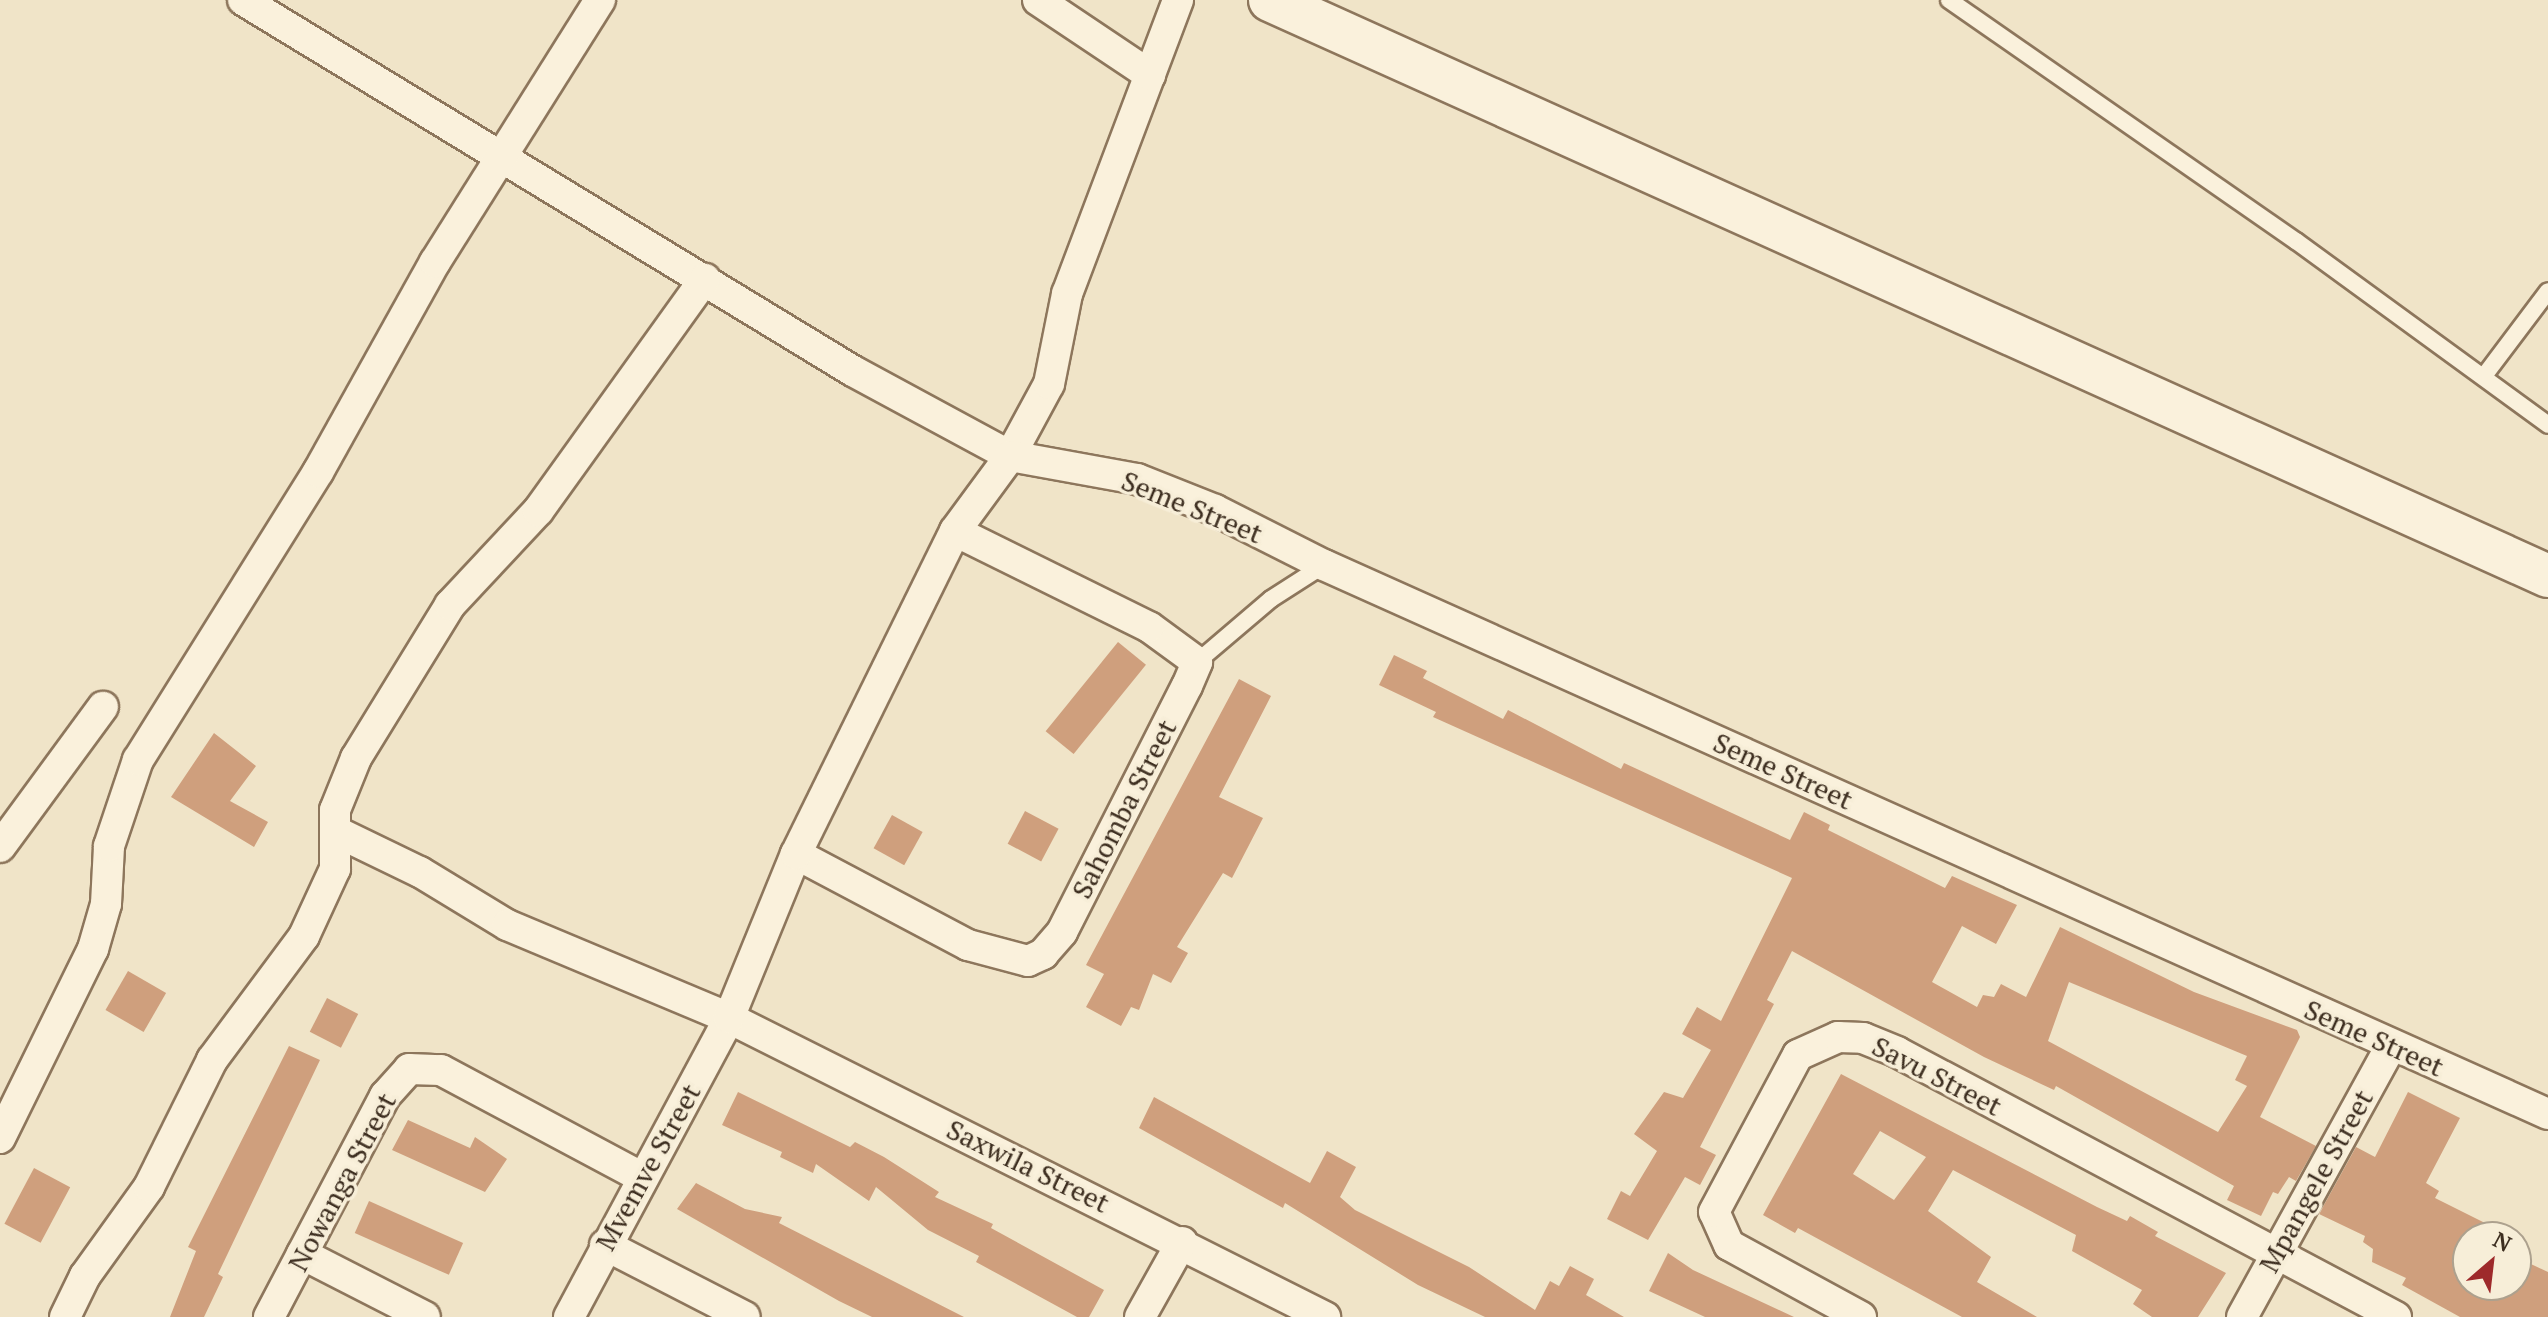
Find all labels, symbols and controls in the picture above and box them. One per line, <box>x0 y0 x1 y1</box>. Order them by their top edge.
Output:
street label: Seme Street <box>1117 464 1267 550</box>
street label: Sahomba Street <box>1065 714 1183 904</box>
street label: Seme Street <box>1708 725 1858 817</box>
street label: Seme Street <box>2299 992 2449 1084</box>
street label: Savu Street <box>1867 1029 2007 1123</box>
street label: Mvemve Street <box>588 1078 708 1256</box>
street label: Mpangele Street <box>2252 1084 2380 1278</box>
street label: Nowanga Street <box>281 1087 403 1277</box>
street label: Saxwila Street <box>941 1112 1115 1220</box>
north arrow <box>2452 1221 2532 1301</box>
text: N <box>2488 1224 2517 1258</box>

